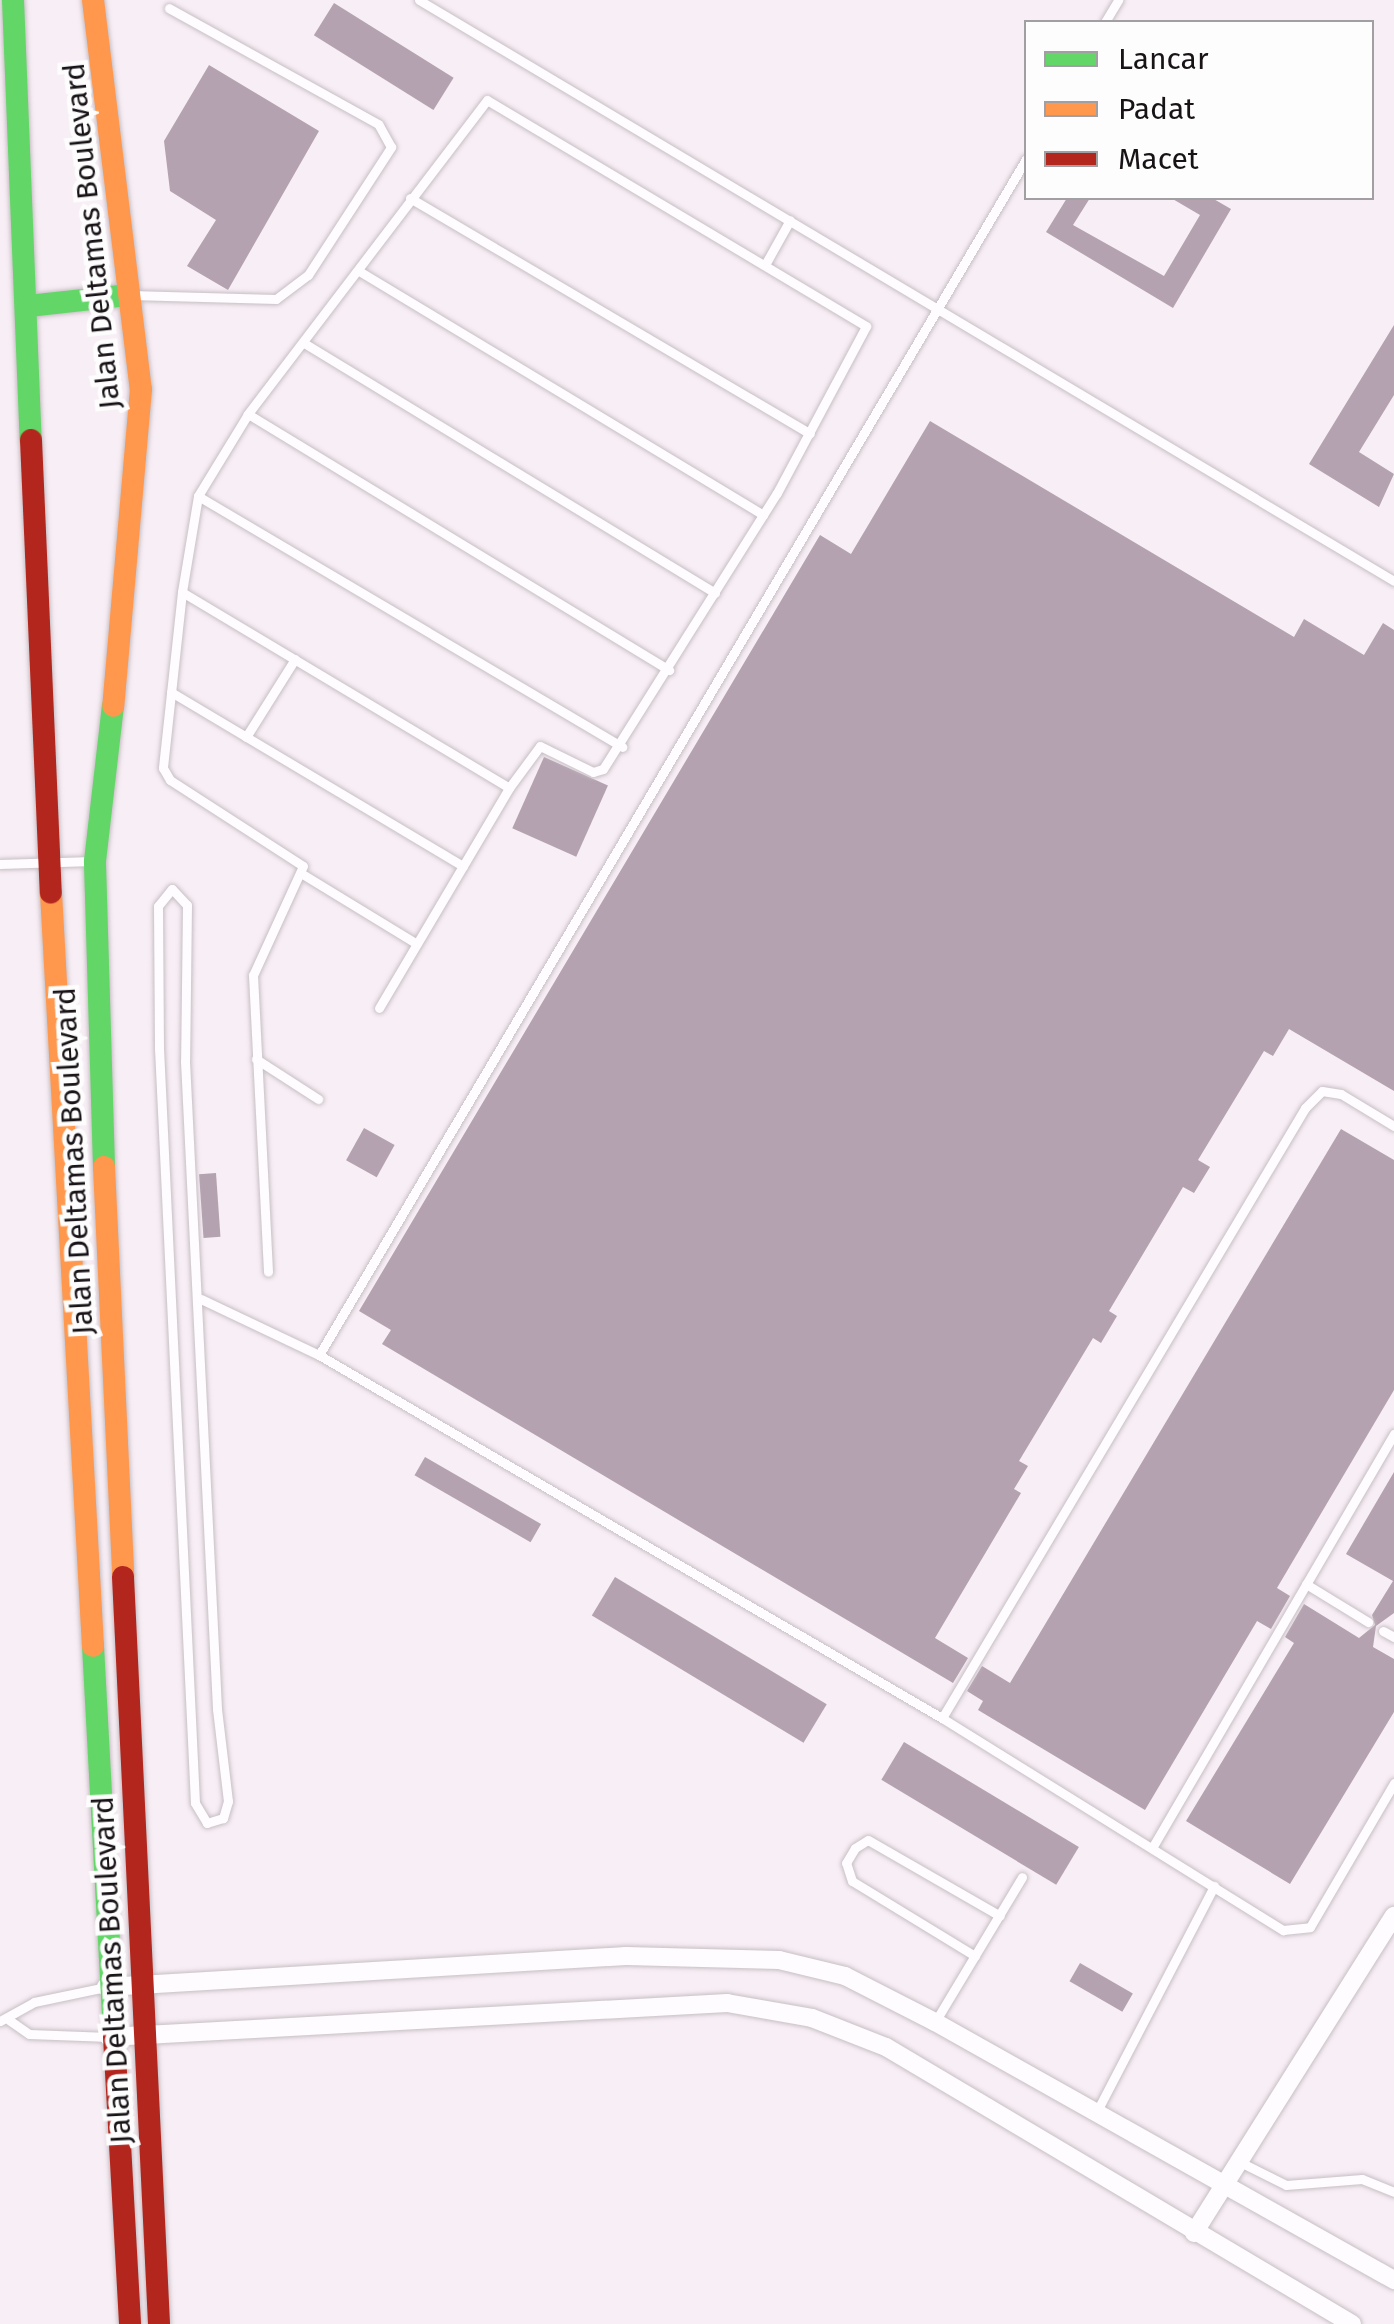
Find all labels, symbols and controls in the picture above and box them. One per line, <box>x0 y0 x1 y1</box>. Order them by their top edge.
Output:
legend <box>1024 20 1374 200</box>
text: Lancar <box>1118 41 1208 77</box>
street label: Jalan Deltamas Boulevard <box>56 61 128 411</box>
text: Padat <box>1118 91 1195 127</box>
text: Macet <box>1118 141 1199 177</box>
street label: Jalan Deltamas Boulevard <box>47 986 101 1336</box>
street label: Jalan Deltamas Boulevard <box>85 1795 139 2145</box>

